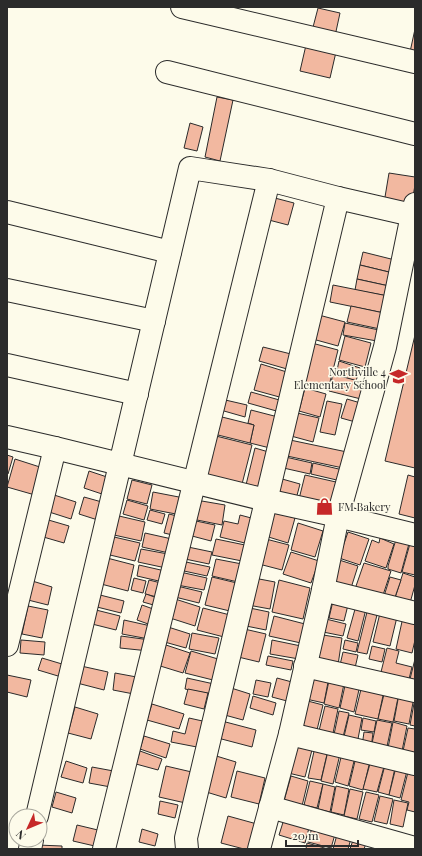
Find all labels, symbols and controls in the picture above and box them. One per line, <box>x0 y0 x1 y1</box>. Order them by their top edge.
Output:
place label: Northville 4 Elementary School <box>294 364 387 392</box>
school or university icon: Northville 4 Elementary School <box>389 367 409 387</box>
shop icon: FM Bakery <box>315 496 335 516</box>
place label: FM Bakery <box>338 499 391 514</box>
north arrow <box>8 808 48 848</box>
scale bar <box>286 822 358 848</box>
text: N <box>12 827 29 843</box>
text: 20 m <box>292 827 319 843</box>

